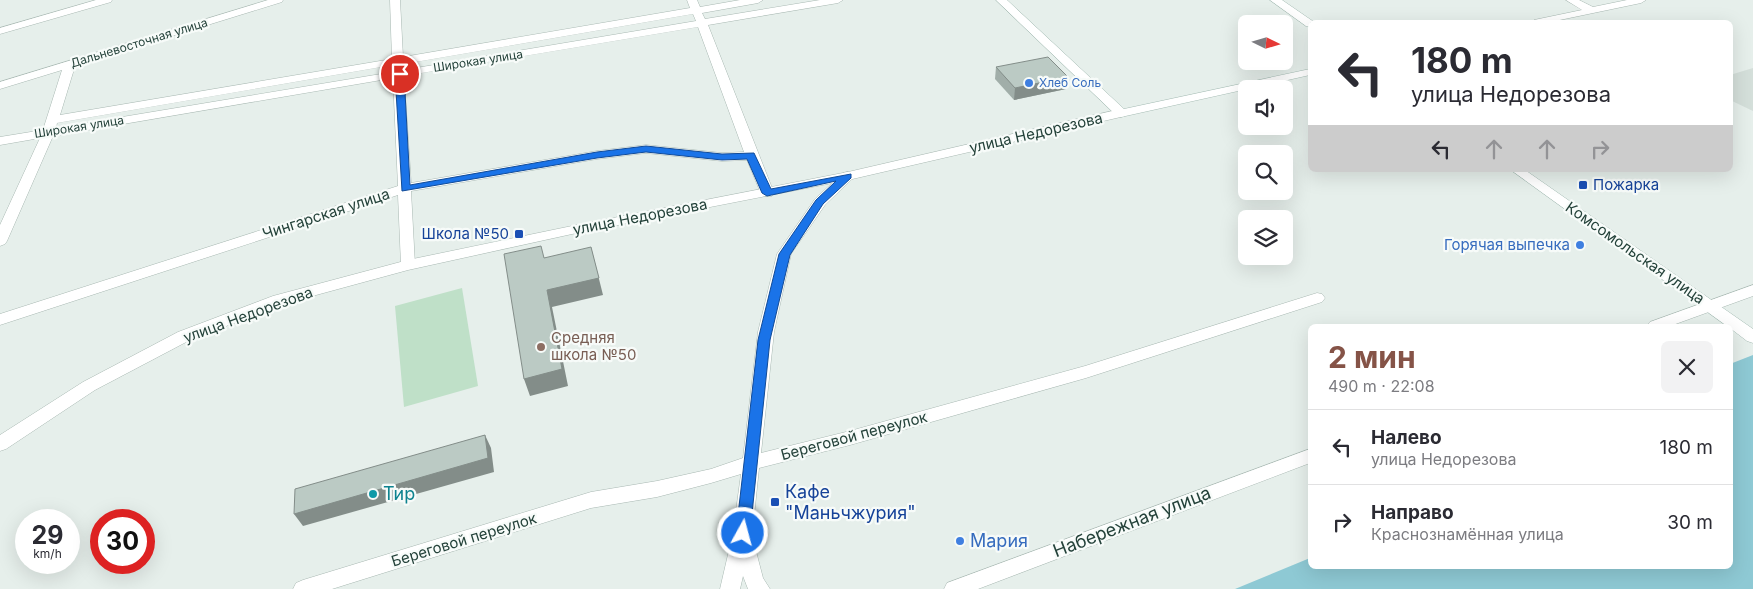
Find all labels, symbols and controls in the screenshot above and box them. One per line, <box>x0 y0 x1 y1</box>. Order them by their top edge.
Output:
street label: Дальневосточная улица <box>68 14 209 71</box>
north arrow <box>1238 15 1292 70</box>
map controls <box>1238 15 1293 265</box>
text: 180 m <box>1411 39 1513 81</box>
icon: left <box>1328 40 1393 105</box>
street label: Широкая улица <box>432 46 524 75</box>
pin <box>379 53 421 95</box>
icon: arrive <box>386 60 414 88</box>
place label: Хлеб Соль <box>1039 75 1101 90</box>
marker: Хлеб Соль <box>1023 77 1035 89</box>
button: sound <box>1238 80 1293 135</box>
text: улица Недорезова <box>1411 81 1611 107</box>
street label: улица Недорезова <box>967 108 1104 157</box>
street label: Широкая улица <box>33 112 125 141</box>
icon: left <box>1427 135 1455 163</box>
icon: ahead <box>1480 135 1508 163</box>
icon: ahead <box>1533 135 1561 163</box>
icon: right <box>1586 135 1614 163</box>
button: search <box>1238 145 1293 200</box>
place label: Пожарка <box>1593 175 1659 194</box>
marker: Пожарка <box>1577 179 1589 191</box>
street label: Чингарская улица <box>260 184 392 243</box>
street label: улица Недорезова <box>571 194 709 239</box>
street label: Комсомольская улица <box>1562 197 1708 308</box>
button: layers <box>1238 210 1293 265</box>
place label: Школа №50 <box>422 224 509 243</box>
marker: Школа №50 <box>513 228 525 240</box>
place label: Горячая выпечка <box>1444 235 1570 254</box>
marker: Горячая выпечка <box>1574 239 1586 251</box>
street label: улица Недорезова <box>180 282 315 347</box>
place label: Средняя школа №50 <box>551 328 636 364</box>
text: 2 мин <box>1328 339 1416 375</box>
marker: Средняя школа №50 <box>535 341 547 353</box>
button: close <box>1661 341 1713 393</box>
text: 490 m · 22:08 <box>1328 376 1435 396</box>
street label: Береговой переулок <box>779 407 929 464</box>
text: Налево <box>1371 426 1442 449</box>
icon: left <box>1328 433 1356 461</box>
text: 180 m <box>1660 436 1713 459</box>
text: улица Недорезова <box>1371 449 1516 469</box>
place label: Кафе "Маньчжурия" <box>785 481 916 523</box>
street label: Набережная улица <box>1050 482 1214 561</box>
place label: Тир <box>383 483 415 504</box>
marker: Тир <box>367 488 379 500</box>
marker: Кафе "Маньчжурия" <box>769 496 781 508</box>
text: Направо <box>1371 501 1454 524</box>
position arrow <box>716 506 768 558</box>
street label: Береговой переулок <box>389 508 539 571</box>
icon: right <box>1328 508 1356 536</box>
speed limit sign: 30 <box>90 509 155 574</box>
text: 30 m <box>1667 511 1713 534</box>
text: 29 <box>32 520 63 550</box>
text: Краснознамённая улица <box>1371 524 1564 544</box>
place label: Мария <box>970 530 1028 551</box>
marker: Мария <box>954 535 966 547</box>
text: km/h <box>33 546 62 561</box>

